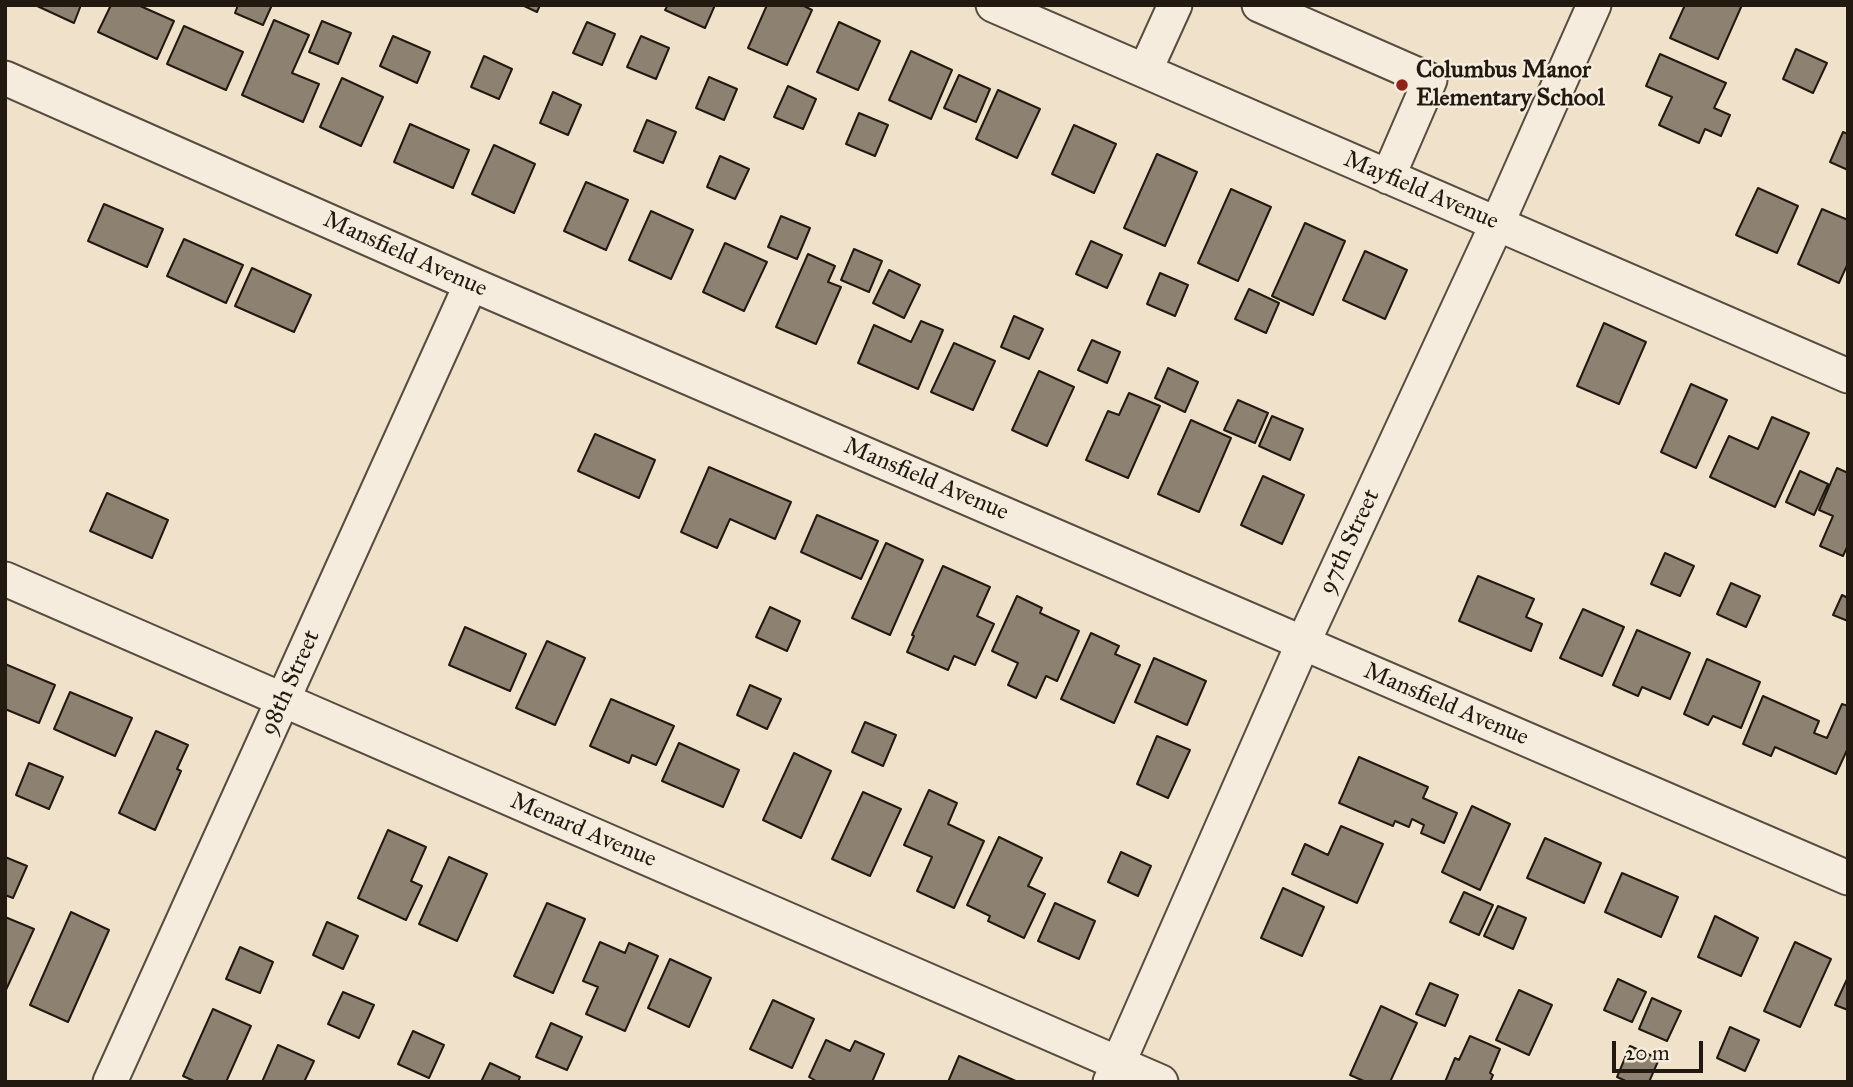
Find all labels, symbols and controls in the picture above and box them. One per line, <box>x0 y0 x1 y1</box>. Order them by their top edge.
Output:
place label: Columbus Manor Elementary School <box>1416 57 1605 113</box>
marker: Columbus Manor Elementary School <box>1394 77 1410 93</box>
street label: Mayfield Avenue <box>1339 145 1503 237</box>
street label: Mansfield Avenue <box>319 206 491 304</box>
street label: Mansfield Avenue <box>839 432 1013 528</box>
street label: 97th Street <box>1313 485 1387 599</box>
street label: 98th Street <box>255 626 327 740</box>
street label: Mansfield Avenue <box>1359 657 1533 753</box>
street label: Menard Avenue <box>506 787 660 875</box>
scale bar <box>1615 1028 1706 1072</box>
text: 20 m <box>1625 1040 1670 1066</box>

